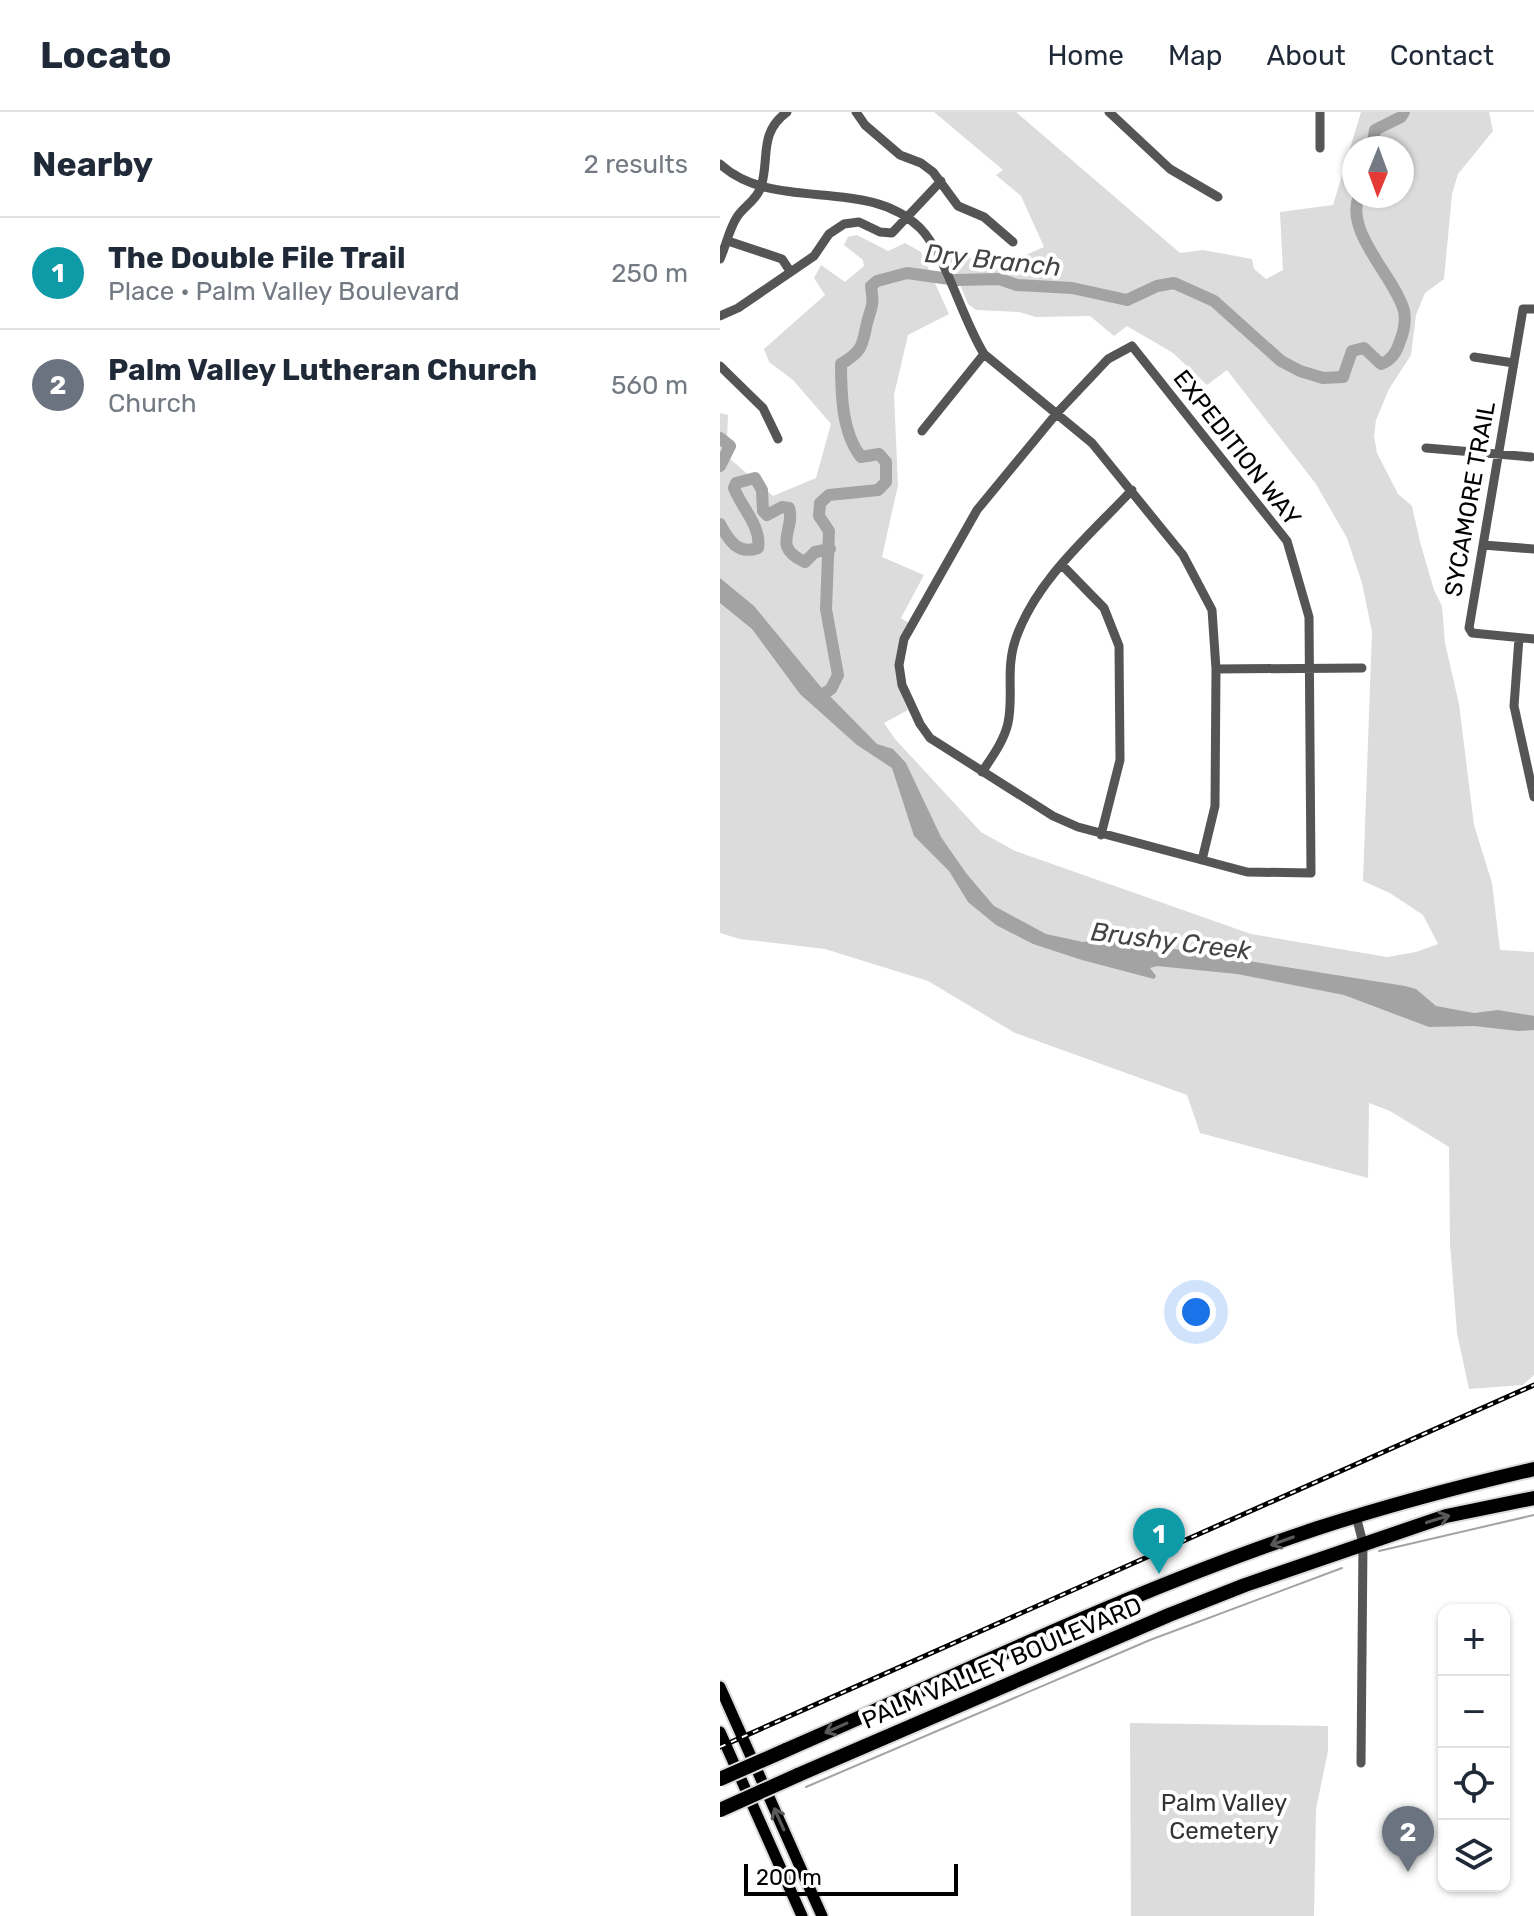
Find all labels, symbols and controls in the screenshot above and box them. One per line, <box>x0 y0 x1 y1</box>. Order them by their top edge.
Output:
text: Locato <box>40 32 171 78</box>
text: Home <box>1047 39 1124 72</box>
text: Map <box>1168 39 1222 72</box>
text: About <box>1266 39 1346 72</box>
text: Contact <box>1390 39 1494 72</box>
north arrow <box>1342 136 1414 208</box>
text: Nearby <box>32 144 153 185</box>
text: 2 results <box>584 149 688 180</box>
water label: Dry Branch <box>923 238 1063 283</box>
text: The Double File Trail <box>108 240 406 276</box>
text: 1 <box>52 258 64 289</box>
text: 250 m <box>611 258 688 289</box>
text: Place · Palm Valley Boulevard <box>108 276 460 307</box>
text: Palm Valley Lutheran Church <box>108 352 537 388</box>
street label: EXPEDITION WAY <box>1167 364 1307 532</box>
text: 2 <box>50 370 66 401</box>
text: 560 m <box>611 370 688 401</box>
text: Church <box>108 388 197 419</box>
street label: SYCAMORE TRAIL <box>1439 399 1501 599</box>
water label: Brushy Creek <box>1089 916 1253 967</box>
your location <box>1176 1292 1216 1332</box>
pin: 1 <box>1133 1508 1185 1574</box>
one-way arrow <box>1424 1511 1450 1526</box>
one-way arrow <box>1270 1535 1295 1549</box>
street label: PALM VALLEY BOULEVARD <box>858 1591 1146 1735</box>
map controls <box>1438 1604 1510 1892</box>
button: + <box>1438 1604 1510 1676</box>
button: − <box>1438 1676 1510 1748</box>
one-way arrow <box>824 1722 849 1737</box>
button: locate <box>1438 1748 1510 1820</box>
park label: Palm Valley Cemetery <box>1161 1789 1287 1845</box>
pin: 2 <box>1382 1806 1434 1872</box>
one-way arrow <box>770 1807 785 1832</box>
button: layers <box>1438 1820 1510 1892</box>
scale bar <box>744 1860 958 1896</box>
text: 200 m <box>756 1864 822 1891</box>

